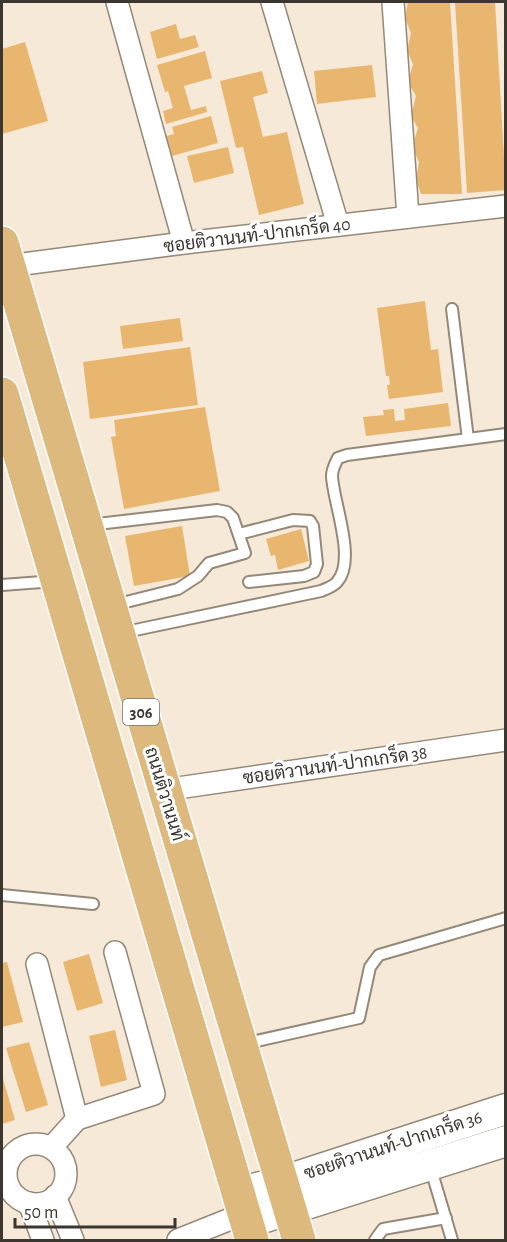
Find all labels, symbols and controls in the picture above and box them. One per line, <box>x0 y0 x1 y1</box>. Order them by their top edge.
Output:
street label: ซอยติวานนท์-ปากเกร็ด 40 <box>162 210 352 256</box>
road number: 306 <box>123 699 159 725</box>
street label: ซอยติวานนท์-ปากเกร็ด 38 <box>241 738 429 788</box>
street label: ถนนติวานนท์ <box>141 744 192 843</box>
street label: ซอยติวานนท์-ปากเกร็ด 36 <box>300 1103 485 1183</box>
scale bar <box>15 1191 176 1229</box>
text: 50 m <box>24 1204 58 1222</box>

